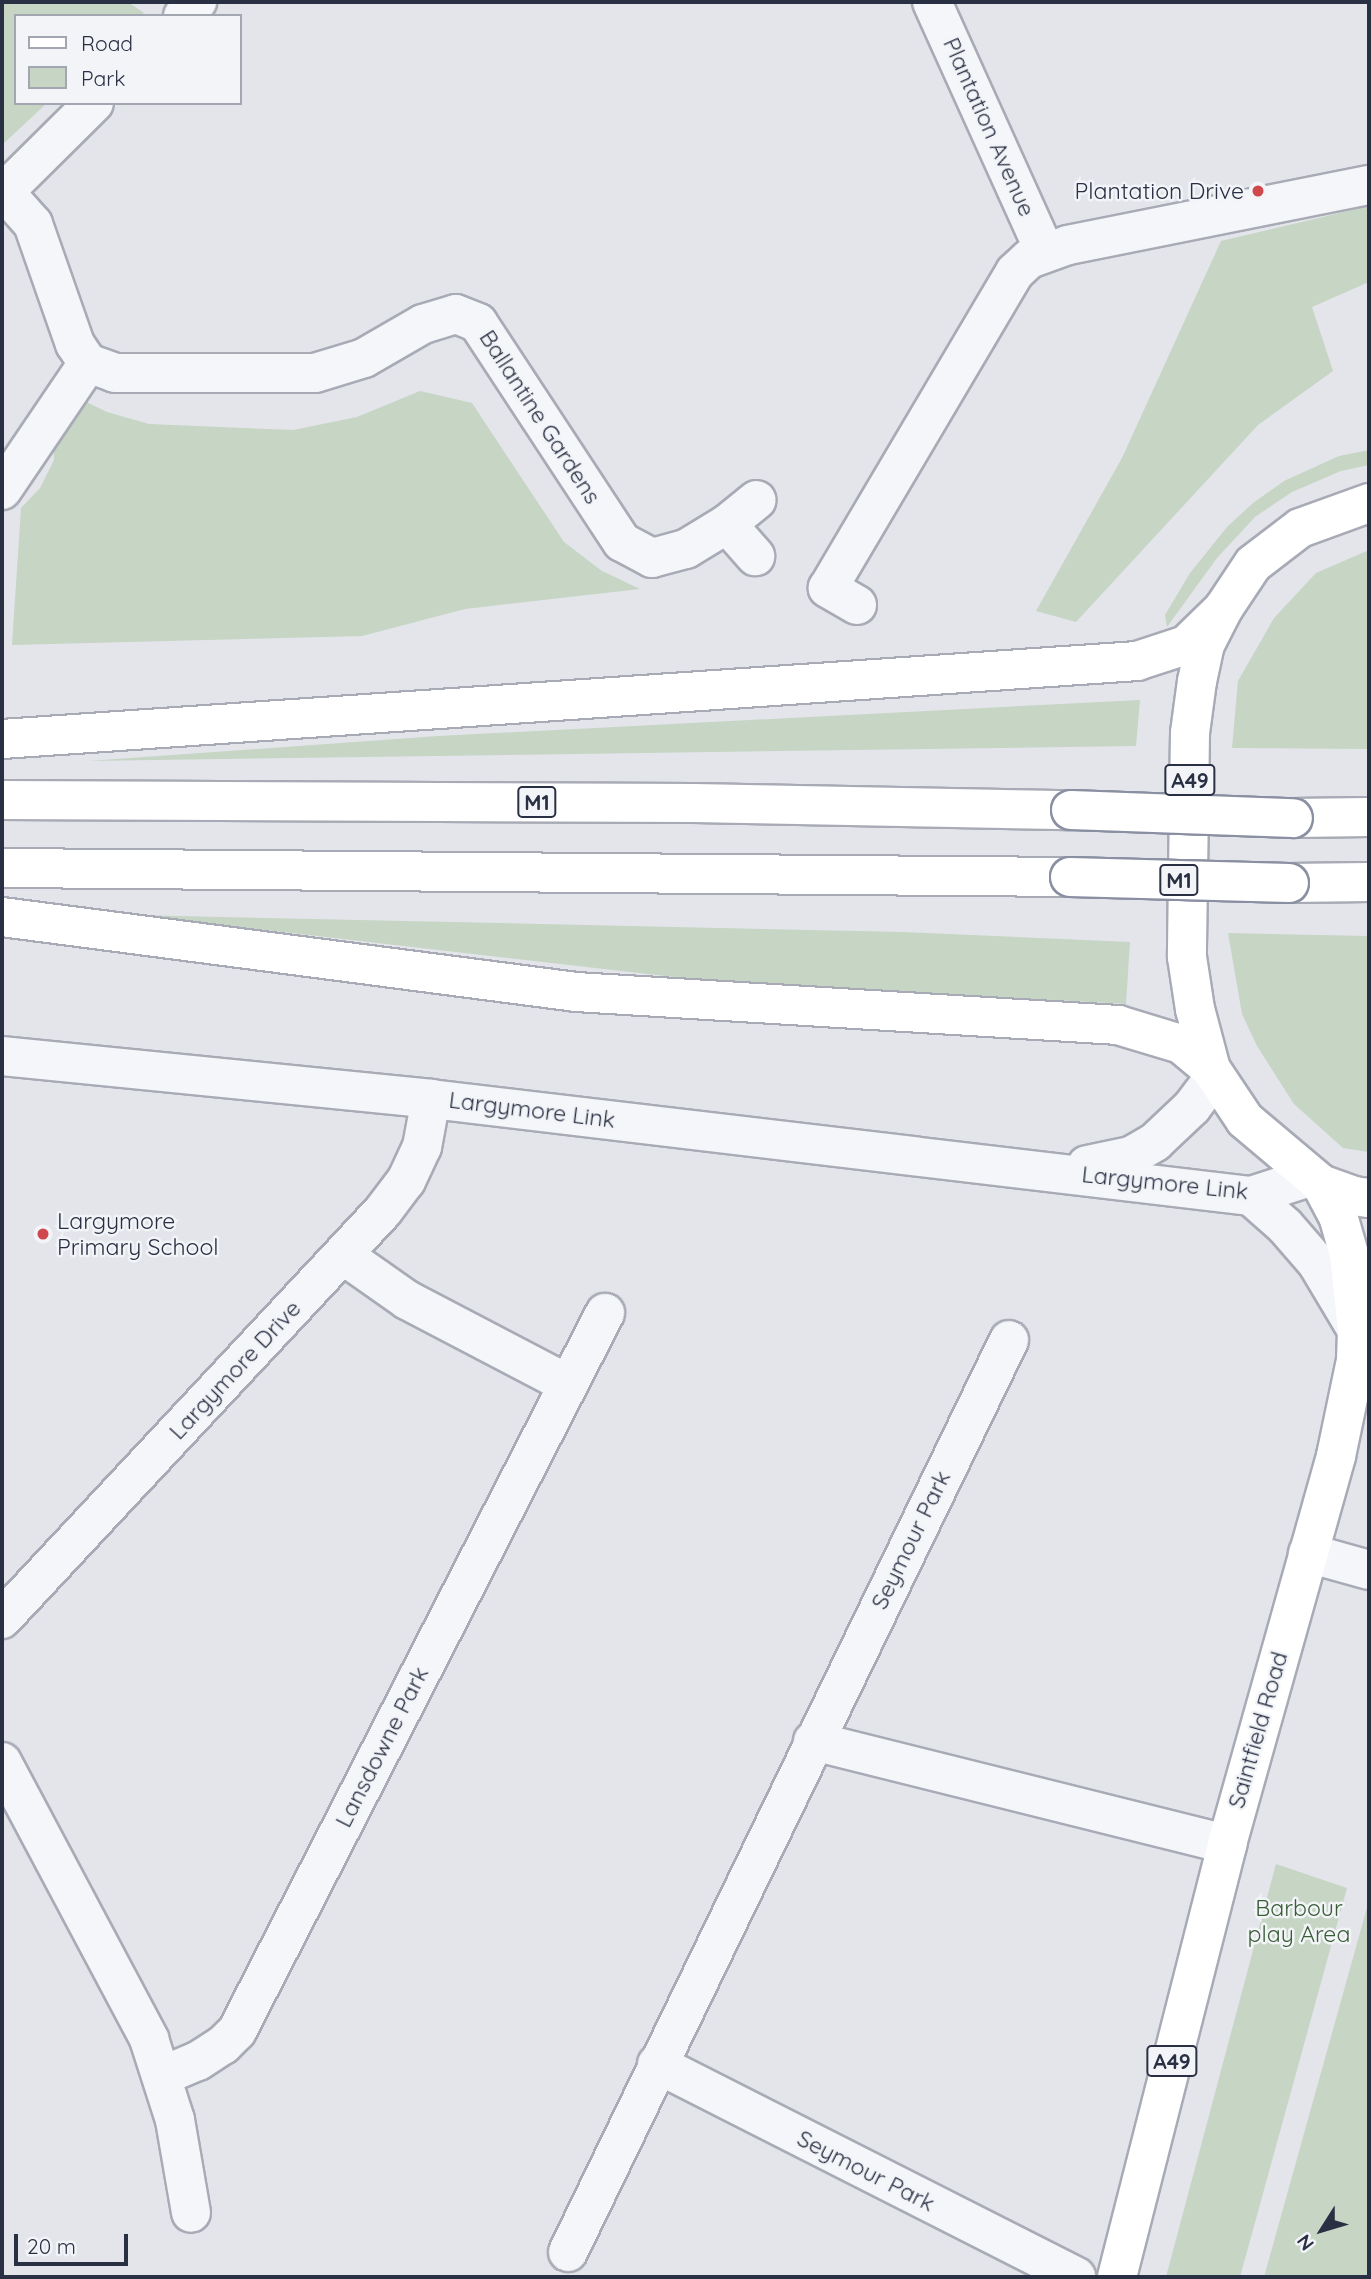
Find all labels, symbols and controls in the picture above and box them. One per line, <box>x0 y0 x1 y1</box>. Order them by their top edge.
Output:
legend <box>14 14 242 105</box>
text: Road <box>81 30 133 56</box>
street label: Plantation Avenue <box>937 33 1041 221</box>
text: Park <box>81 65 125 91</box>
place label: Plantation Drive <box>1074 177 1244 205</box>
marker: Plantation Drive <box>1250 183 1266 199</box>
street label: Ballantine Gardens <box>474 325 606 509</box>
road number: A49 <box>1164 762 1216 798</box>
road number: M1 <box>516 784 558 820</box>
road number: M1 <box>1158 862 1200 898</box>
street label: Largymore Link <box>447 1086 617 1134</box>
street label: Largymore Link <box>1080 1161 1250 1205</box>
place label: Largymore Primary School <box>57 1207 219 1261</box>
marker: Largymore Primary School <box>35 1226 51 1242</box>
street label: Largymore Drive <box>164 1295 306 1445</box>
street label: Seymour Park <box>866 1466 956 1614</box>
street label: Saintfield Road <box>1222 1649 1294 1811</box>
street label: Lansdowne Park <box>330 1662 434 1832</box>
park label: Barbour play Area <box>1248 1894 1350 1948</box>
road number: A49 <box>1146 2044 1198 2078</box>
street label: Seymour Park <box>793 2125 939 2217</box>
north arrow <box>1287 2195 1357 2265</box>
scale bar <box>18 2220 131 2264</box>
text: N <box>1291 2230 1319 2255</box>
text: 20 m <box>27 2233 76 2259</box>

